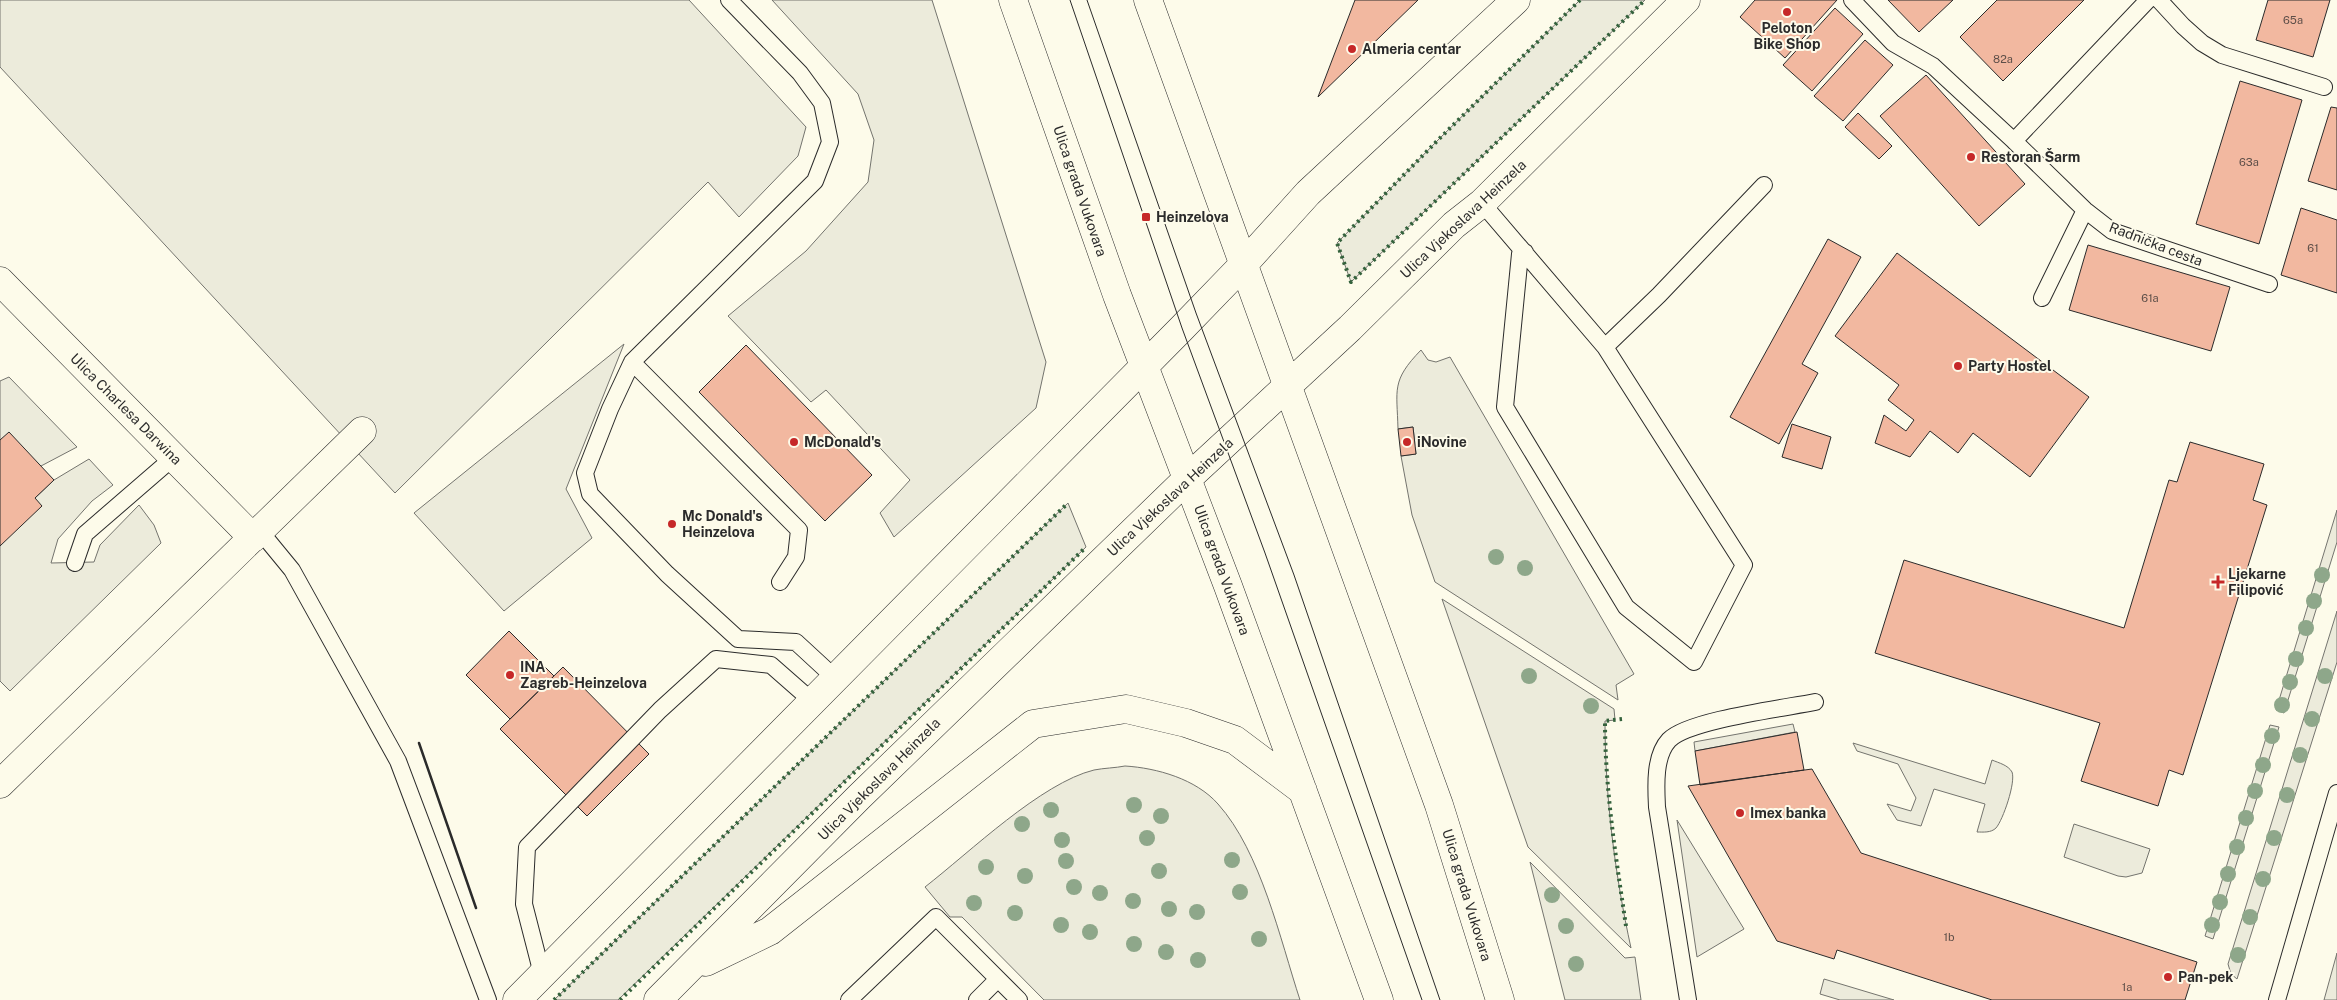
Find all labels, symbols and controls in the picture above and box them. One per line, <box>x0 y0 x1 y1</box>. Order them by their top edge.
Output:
marker: Peloton Bike Shop <box>1781 6 1793 18</box>
house number: 65a <box>2283 14 2303 26</box>
place label: Peloton Bike Shop <box>1754 20 1820 52</box>
place label: Almeria centar <box>1362 41 1461 57</box>
marker: Almeria centar <box>1346 43 1358 55</box>
house number: 82a <box>1993 53 2013 65</box>
street label: Ulica grada Vukovara <box>1050 123 1110 259</box>
place label: Restoran Šarm <box>1981 148 2080 165</box>
marker: Restoran Šarm <box>1965 151 1977 163</box>
house number: 63a <box>2239 156 2259 168</box>
street label: Ulica Vjekoslava Heinzela <box>1397 157 1529 281</box>
place label: Heinzelova <box>1156 209 1229 225</box>
marker: Heinzelova <box>1140 211 1152 223</box>
street label: Radnička cesta <box>2107 219 2205 269</box>
house number: 61 <box>2307 242 2319 254</box>
house number: 61a <box>2141 292 2159 304</box>
street label: Ulica Charlesa Darwina <box>67 350 185 468</box>
place label: Party Hostel <box>1968 358 2052 374</box>
marker: Party Hostel <box>1952 360 1964 372</box>
place label: McDonald's <box>804 434 881 450</box>
place label: iNovine <box>1417 434 1467 450</box>
street label: Ulica Vjekoslava Heinzela <box>1104 435 1236 559</box>
marker: McDonald's <box>788 436 800 448</box>
marker: iNovine <box>1401 436 1413 448</box>
street label: Ulica grada Vukovara <box>1191 503 1253 637</box>
place label: Mc Donald's Heinzelova <box>682 508 763 540</box>
marker: Mc Donald's Heinzelova <box>666 518 678 530</box>
place label: Ljekarne Filipović <box>2228 566 2286 598</box>
marker: Ljekarne Filipović <box>2212 576 2224 588</box>
place label: INA Zagreb-Heinzelova <box>520 659 647 691</box>
marker: INA Zagreb-Heinzelova <box>504 669 516 681</box>
street label: Ulica Vjekoslava Heinzela <box>815 715 943 843</box>
place label: Imex banka <box>1750 805 1826 821</box>
marker: Imex banka <box>1734 807 1746 819</box>
street label: Ulica grada Vukovara <box>1439 827 1495 963</box>
house number: 1b <box>1943 931 1955 943</box>
place label: Pan-pek <box>2178 969 2233 985</box>
marker: Pan-pek <box>2162 971 2174 983</box>
house number: 1a <box>2122 981 2132 993</box>

